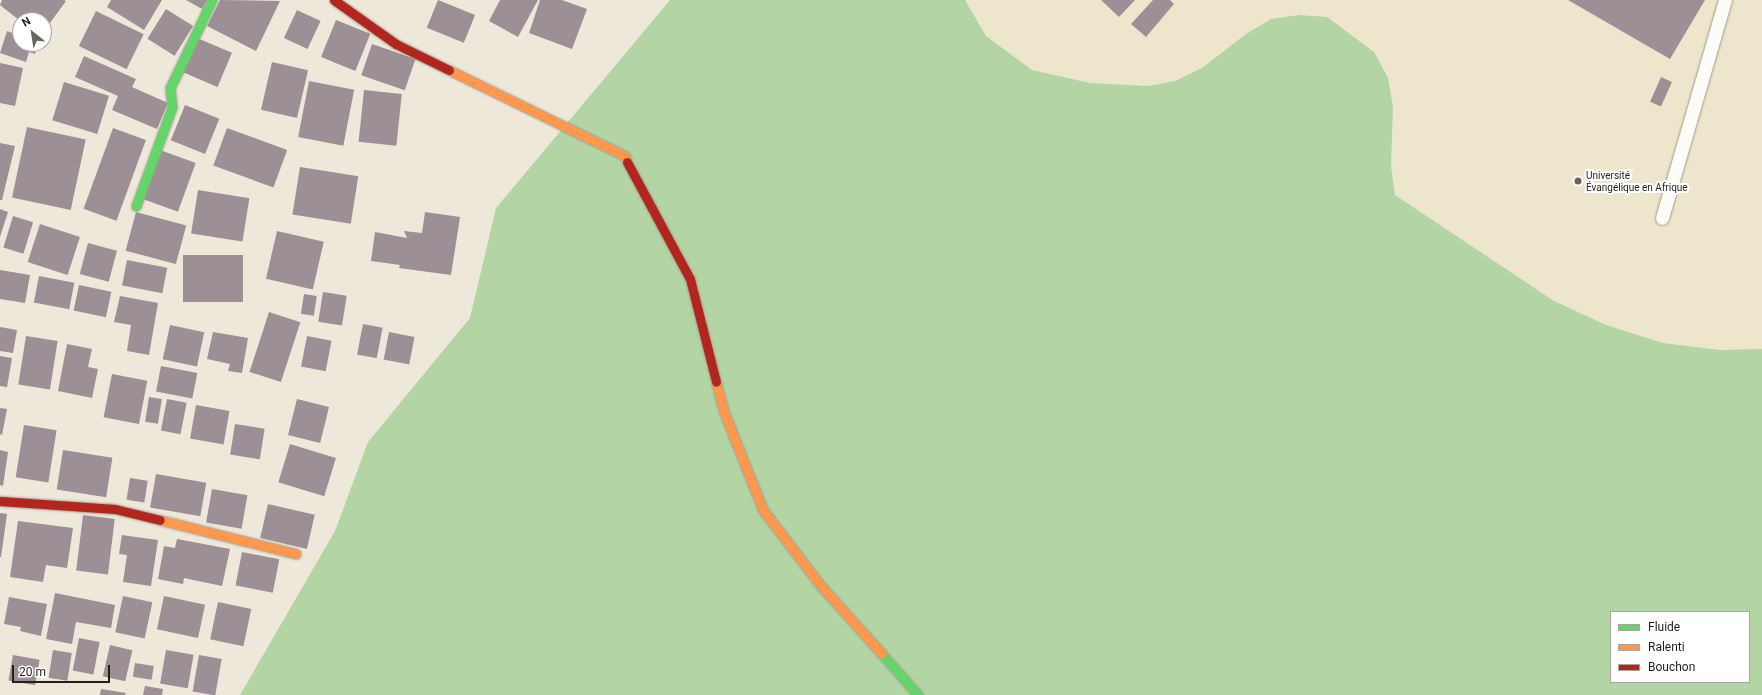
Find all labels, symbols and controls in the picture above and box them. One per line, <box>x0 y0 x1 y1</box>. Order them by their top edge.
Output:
north arrow <box>12 12 52 52</box>
text: N <box>20 14 33 30</box>
place label: Université Évangélique en Afrique <box>1586 169 1688 192</box>
marker: Université Évangélique en Afrique <box>1573 176 1583 186</box>
legend <box>1610 611 1750 683</box>
text: Fluide <box>1648 620 1680 634</box>
text: Ralenti <box>1648 640 1685 654</box>
scale bar <box>14 657 112 683</box>
text: Bouchon <box>1648 660 1695 674</box>
text: 20 m <box>19 665 46 679</box>

